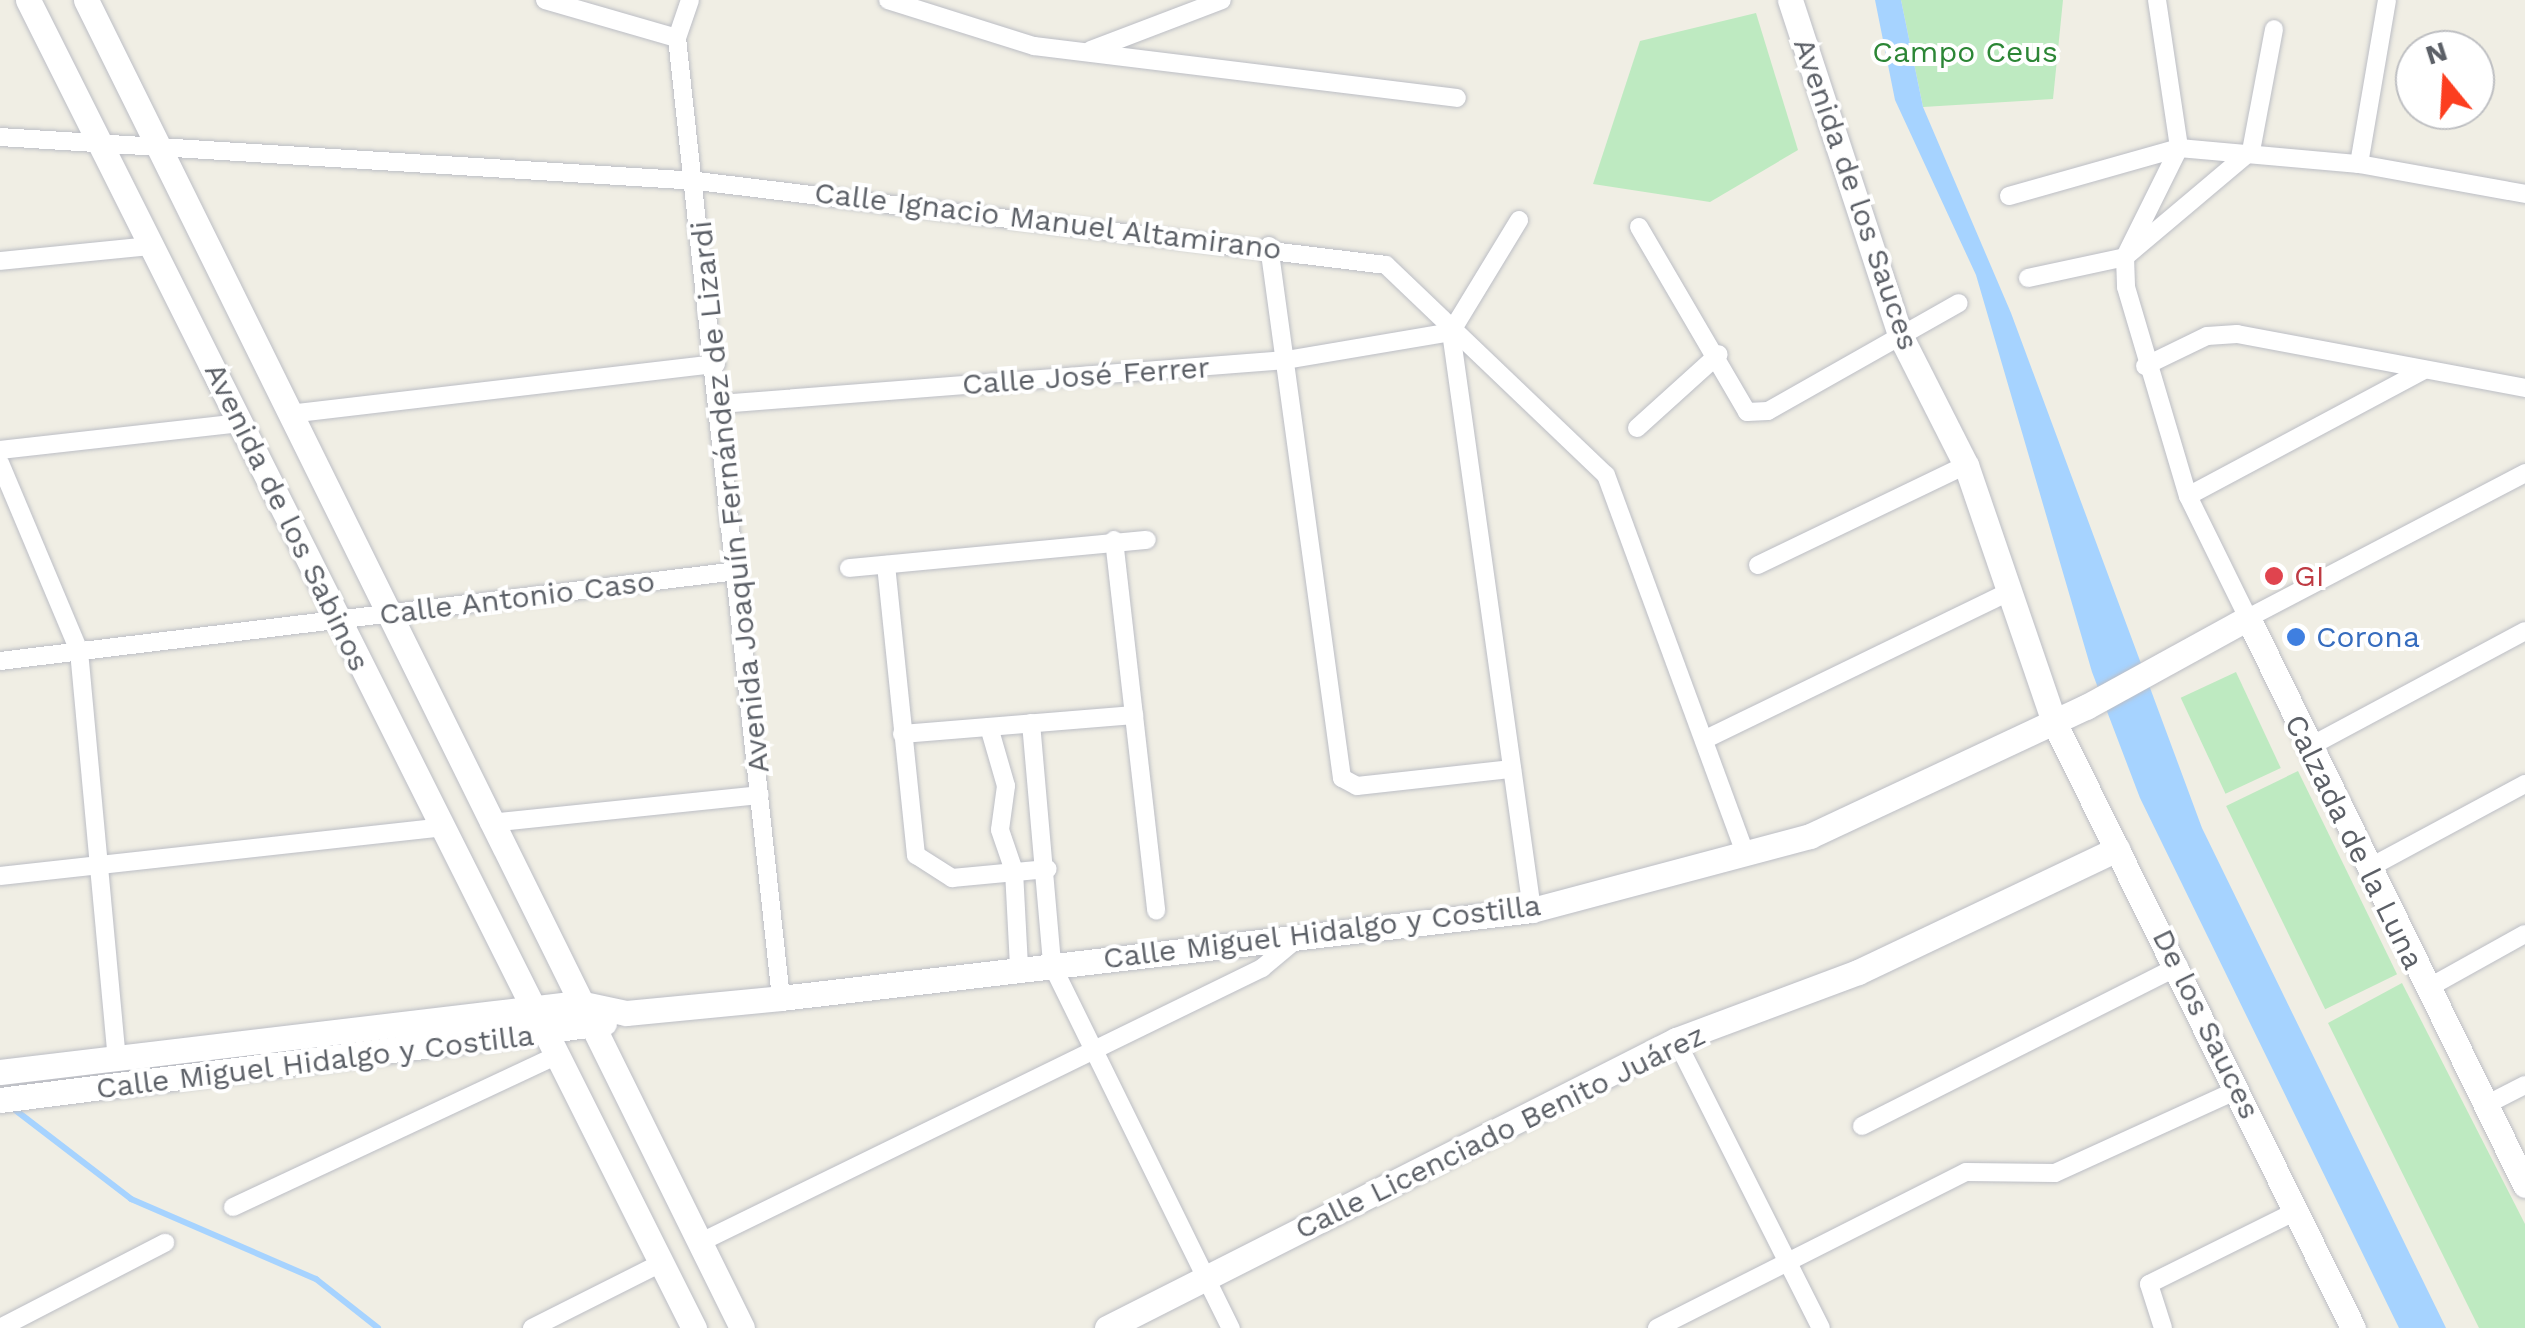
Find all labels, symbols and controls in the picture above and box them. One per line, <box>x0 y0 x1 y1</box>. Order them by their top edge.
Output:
north arrow <box>2395 30 2495 130</box>
street label: Avenida de los Sauces <box>1786 33 1926 355</box>
park label: Campo Ceus <box>1872 34 2058 70</box>
text: N <box>2421 34 2451 72</box>
street label: Calle Ignacio Manuel Altamirano <box>811 174 1285 268</box>
street label: Avenida Joaquín Fernández de Lizardi <box>683 218 777 776</box>
street label: Calle José Ferrer <box>961 349 1211 403</box>
street label: Avenida de los Sabinos <box>197 357 377 677</box>
place label: GI <box>2294 558 2325 594</box>
street label: Calle Antonio Caso <box>377 563 657 633</box>
marker: GI <box>2263 565 2285 587</box>
place label: Corona <box>2316 619 2420 655</box>
marker: Corona <box>2285 626 2307 648</box>
street label: Calzada de la Luna <box>2276 708 2432 976</box>
street label: Calle Miguel Hidalgo y Costilla <box>1100 887 1544 977</box>
street label: De los Sauces <box>2145 923 2267 1125</box>
street label: Calle Miguel Hidalgo y Costilla <box>93 1017 537 1107</box>
street label: Calle Licenciado Benito Juárez <box>1289 1017 1711 1247</box>

